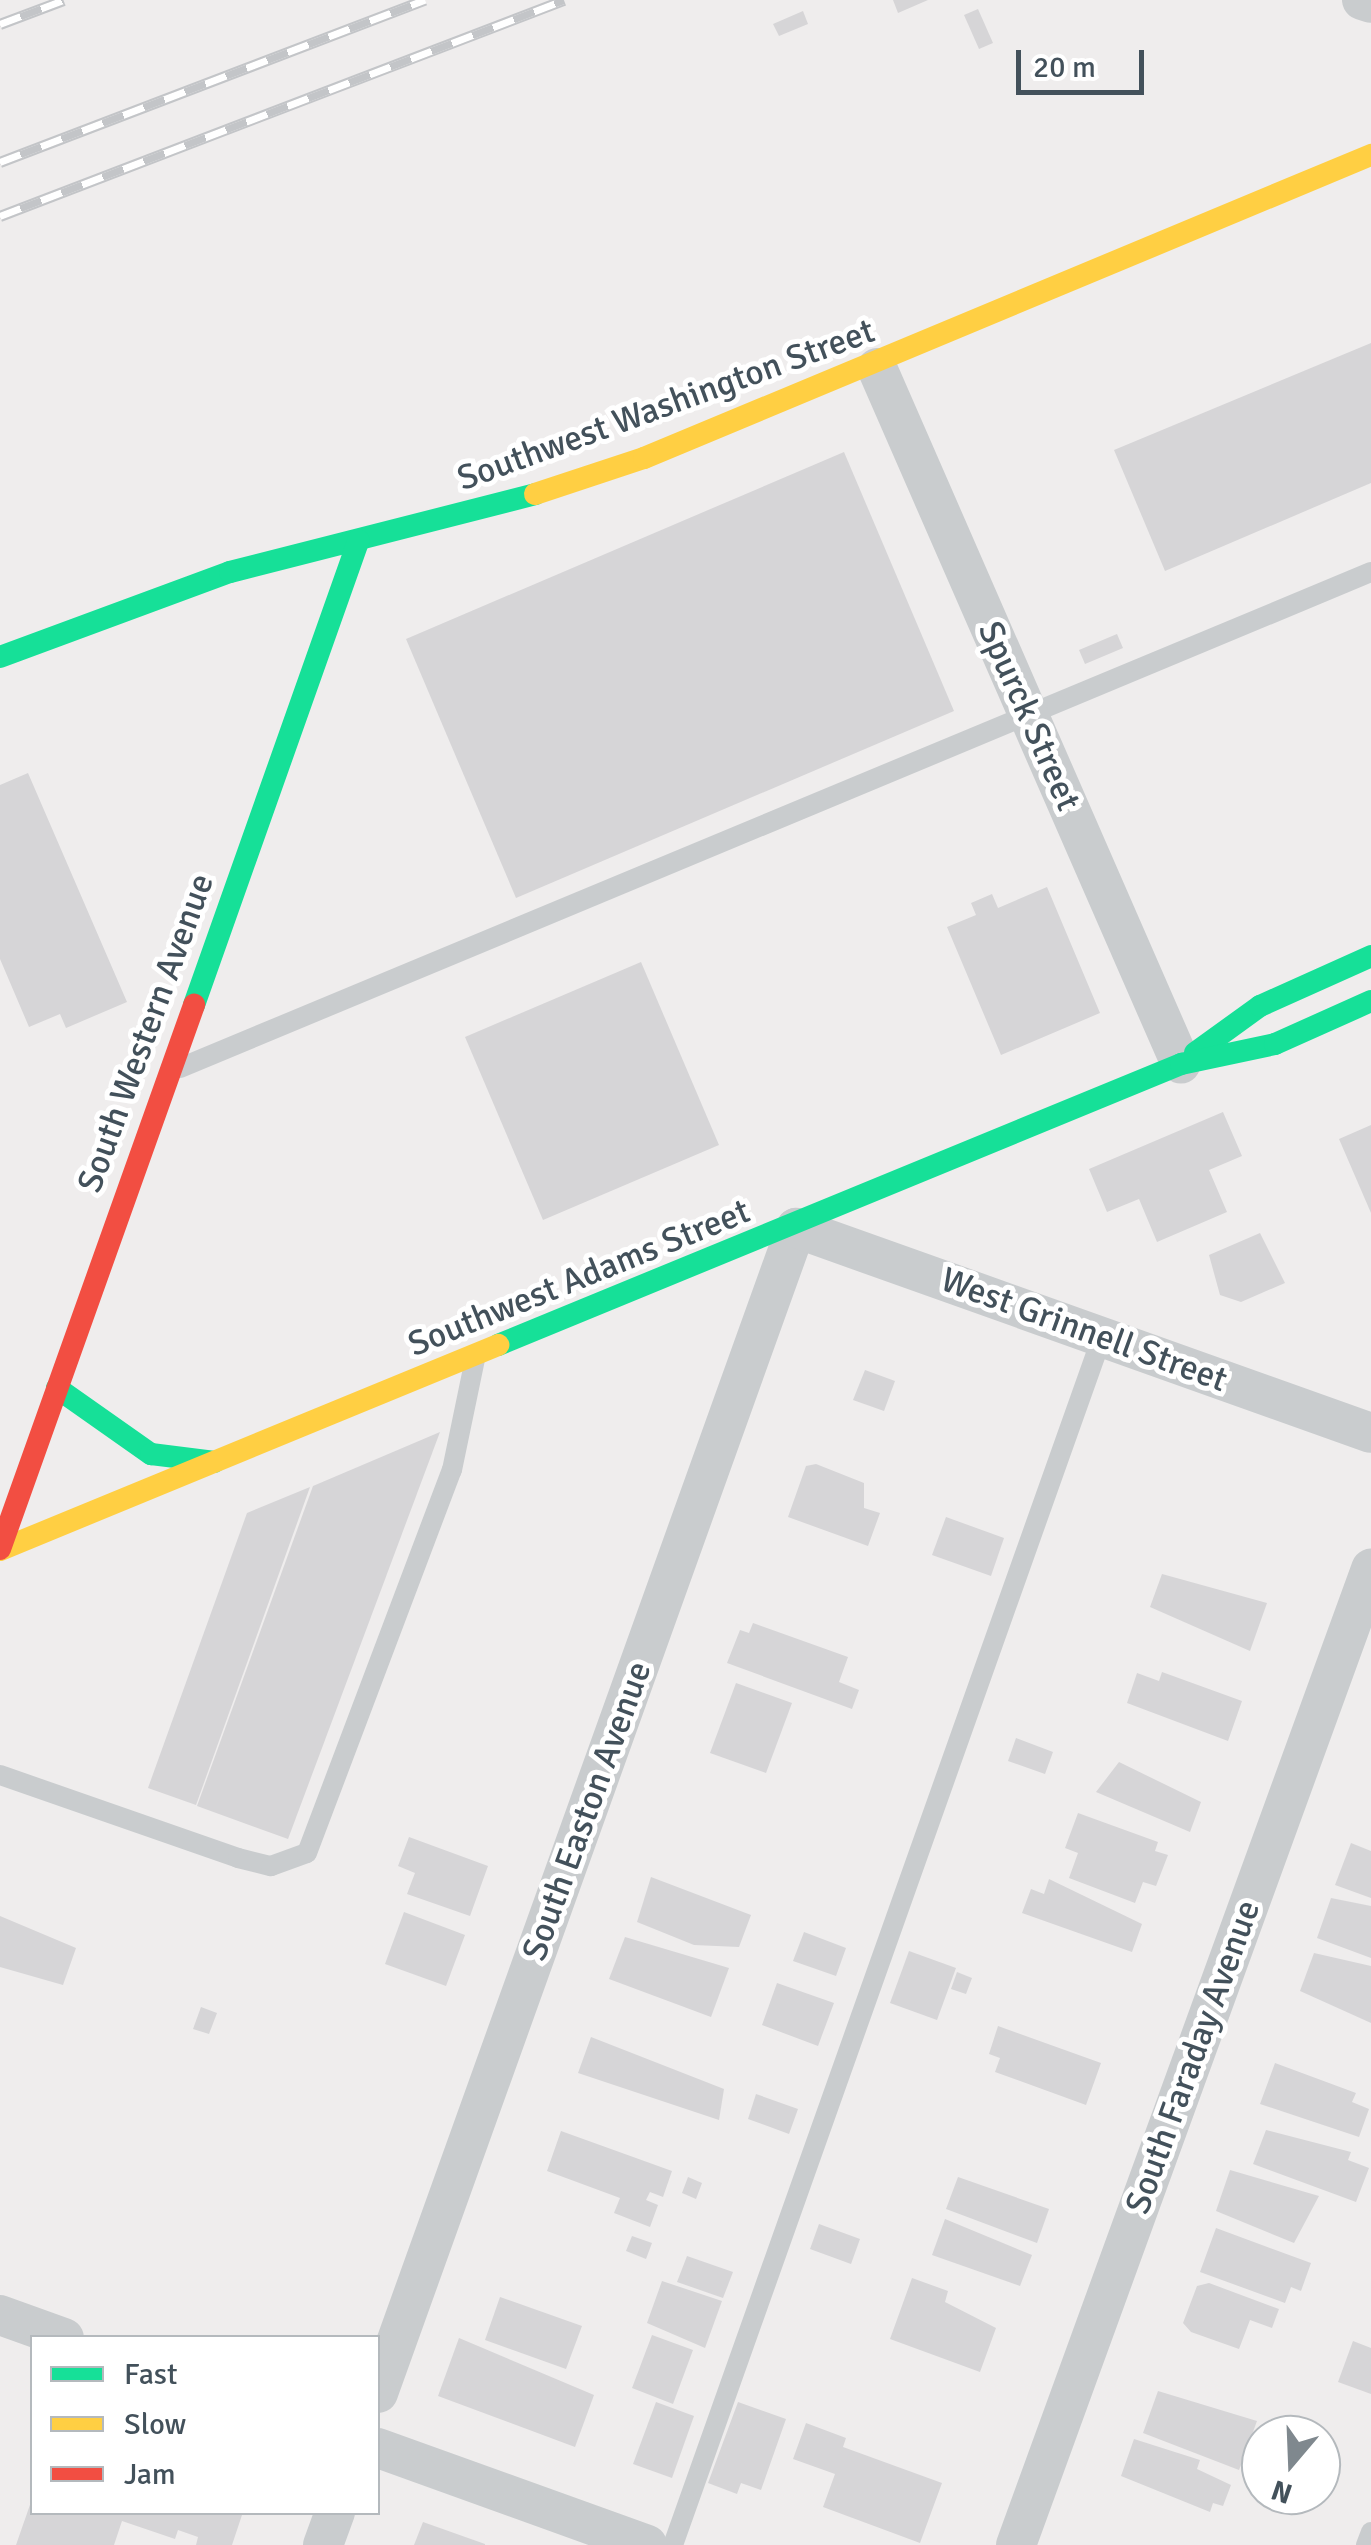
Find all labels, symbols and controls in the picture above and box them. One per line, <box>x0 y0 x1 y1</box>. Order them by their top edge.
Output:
scale bar <box>1021 30 1148 92</box>
text: 20 m <box>1033 49 1096 86</box>
street label: Southwest Washington Street <box>452 310 880 500</box>
street label: Spurck Street <box>969 615 1089 817</box>
street label: South Western Avenue <box>69 868 223 1198</box>
street label: Southwest Adams Street <box>402 1190 756 1366</box>
street label: West Grinnell Street <box>935 1259 1233 1401</box>
street label: South Easton Avenue <box>513 1656 661 1966</box>
street label: South Faraday Avenue <box>1117 1895 1269 2219</box>
legend <box>30 2335 380 2515</box>
text: Fast <box>124 2356 177 2393</box>
text: Slow <box>124 2406 186 2443</box>
north arrow <box>1241 2415 1341 2515</box>
text: Jam <box>124 2456 176 2493</box>
text: N <box>1267 2472 1297 2511</box>

